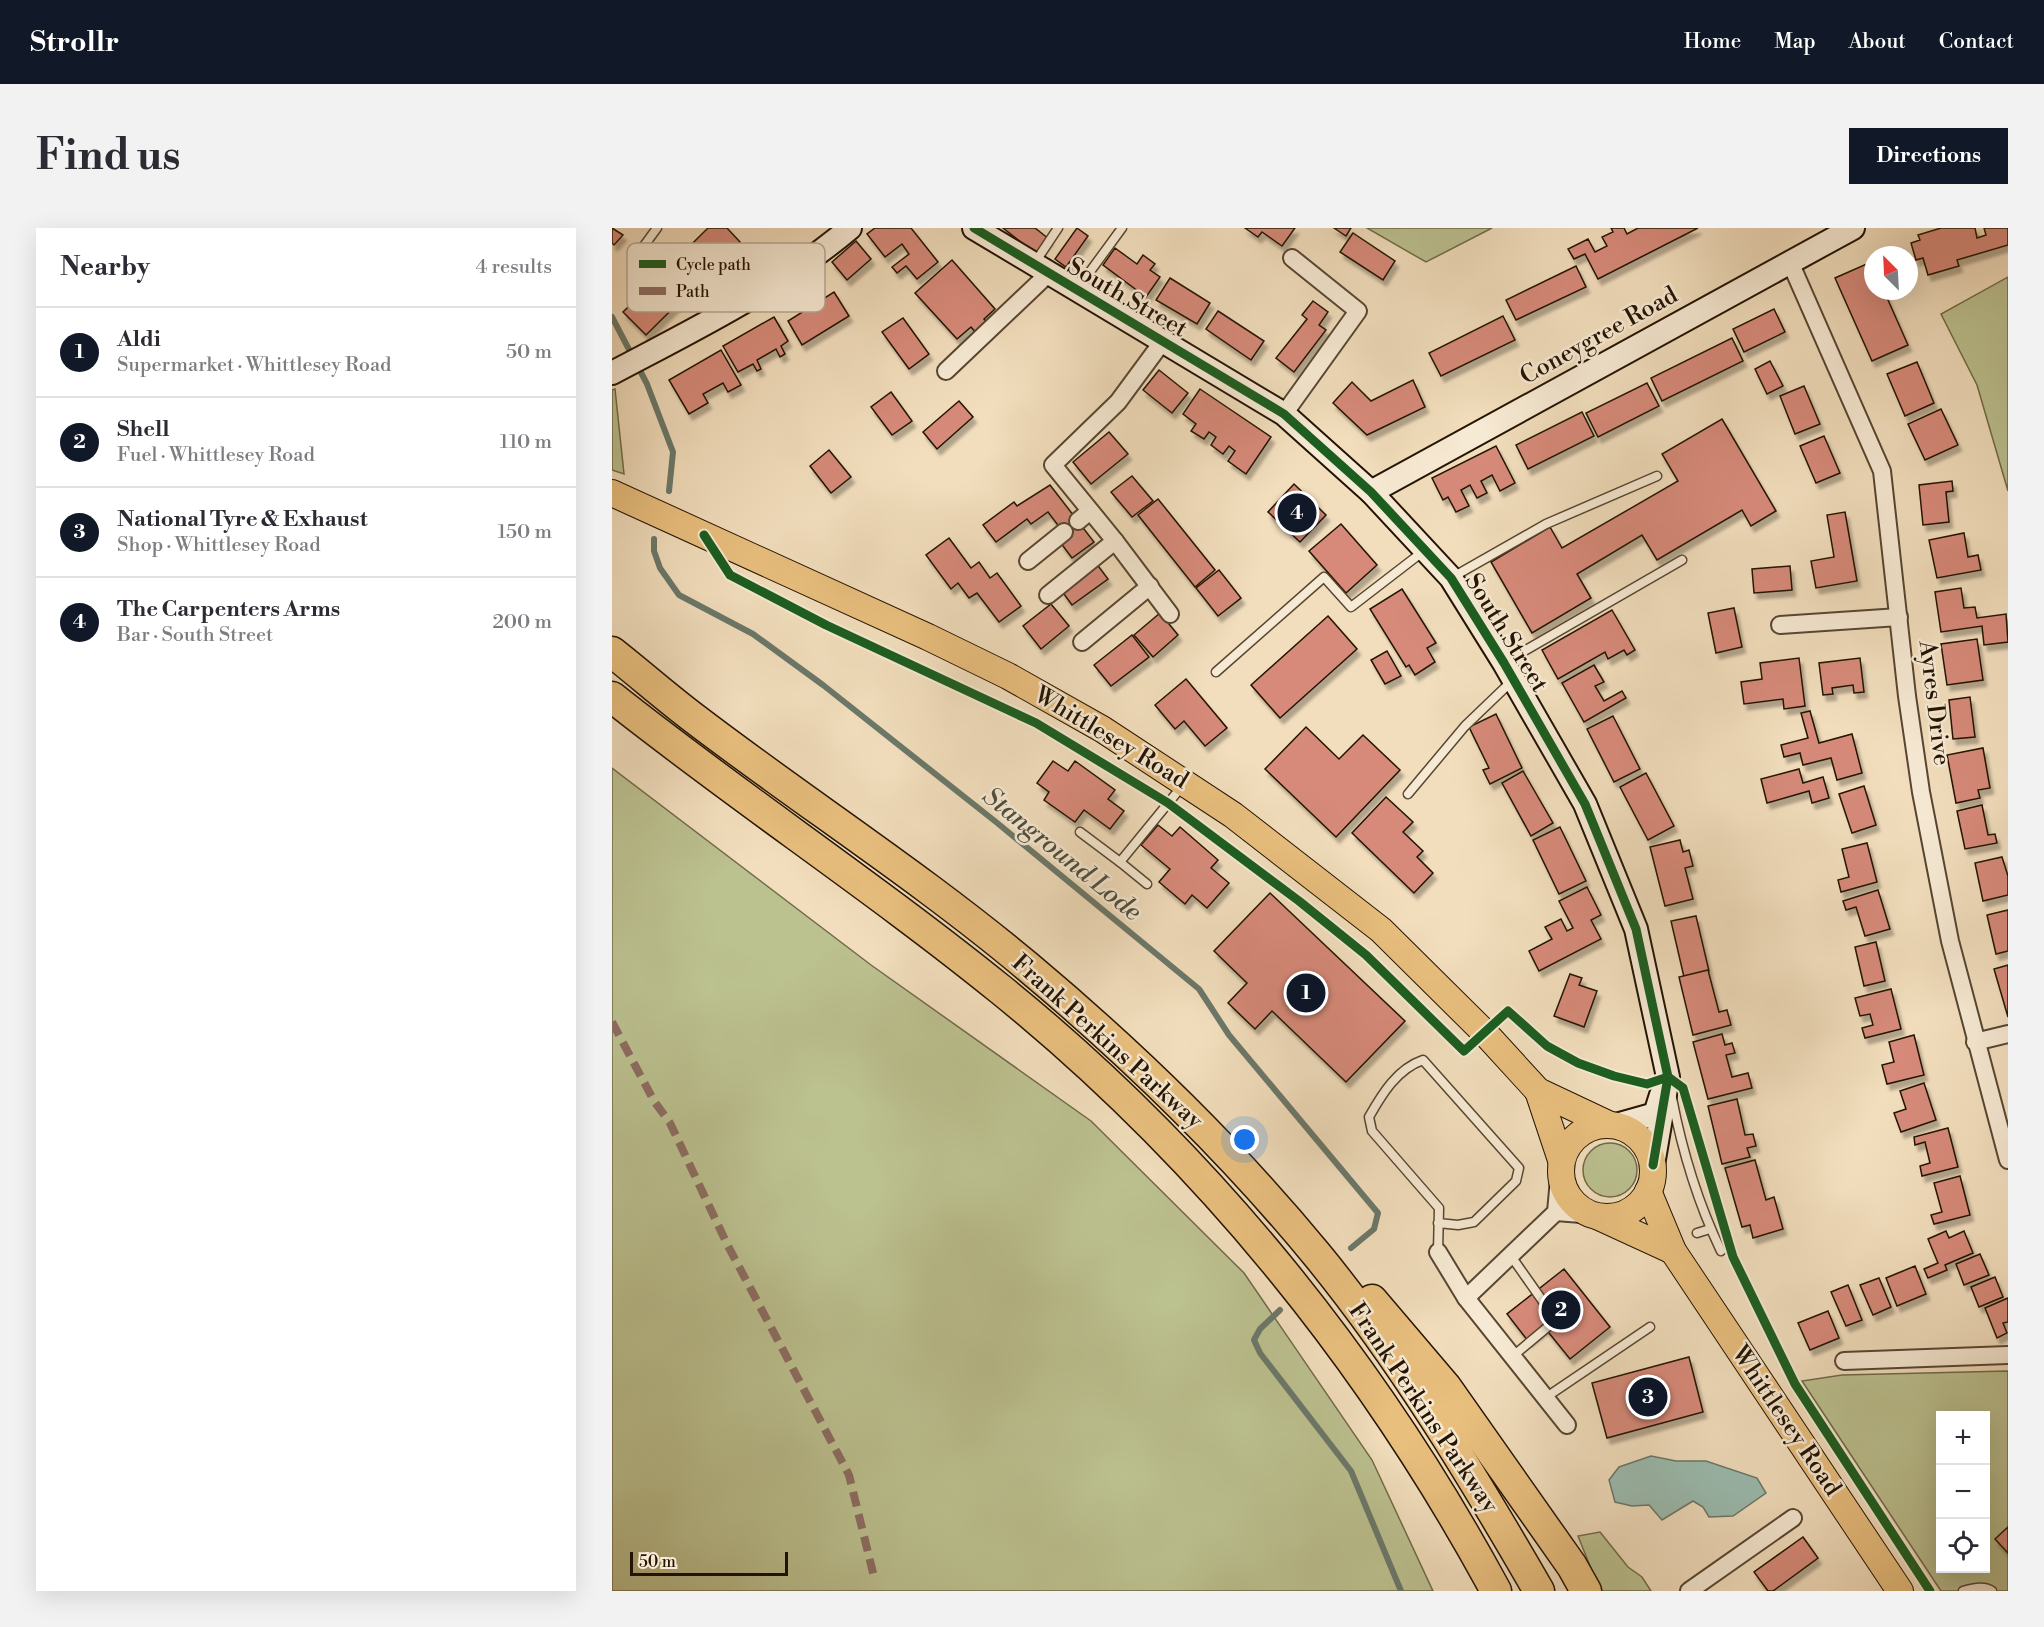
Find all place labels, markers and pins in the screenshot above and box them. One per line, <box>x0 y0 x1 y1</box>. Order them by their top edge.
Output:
pin: 4 <box>1278 490 1316 536</box>
pin: 1 <box>1286 970 1326 1016</box>
pin: 2 <box>1542 1288 1580 1332</box>
pin: 3 <box>1628 1374 1668 1420</box>

